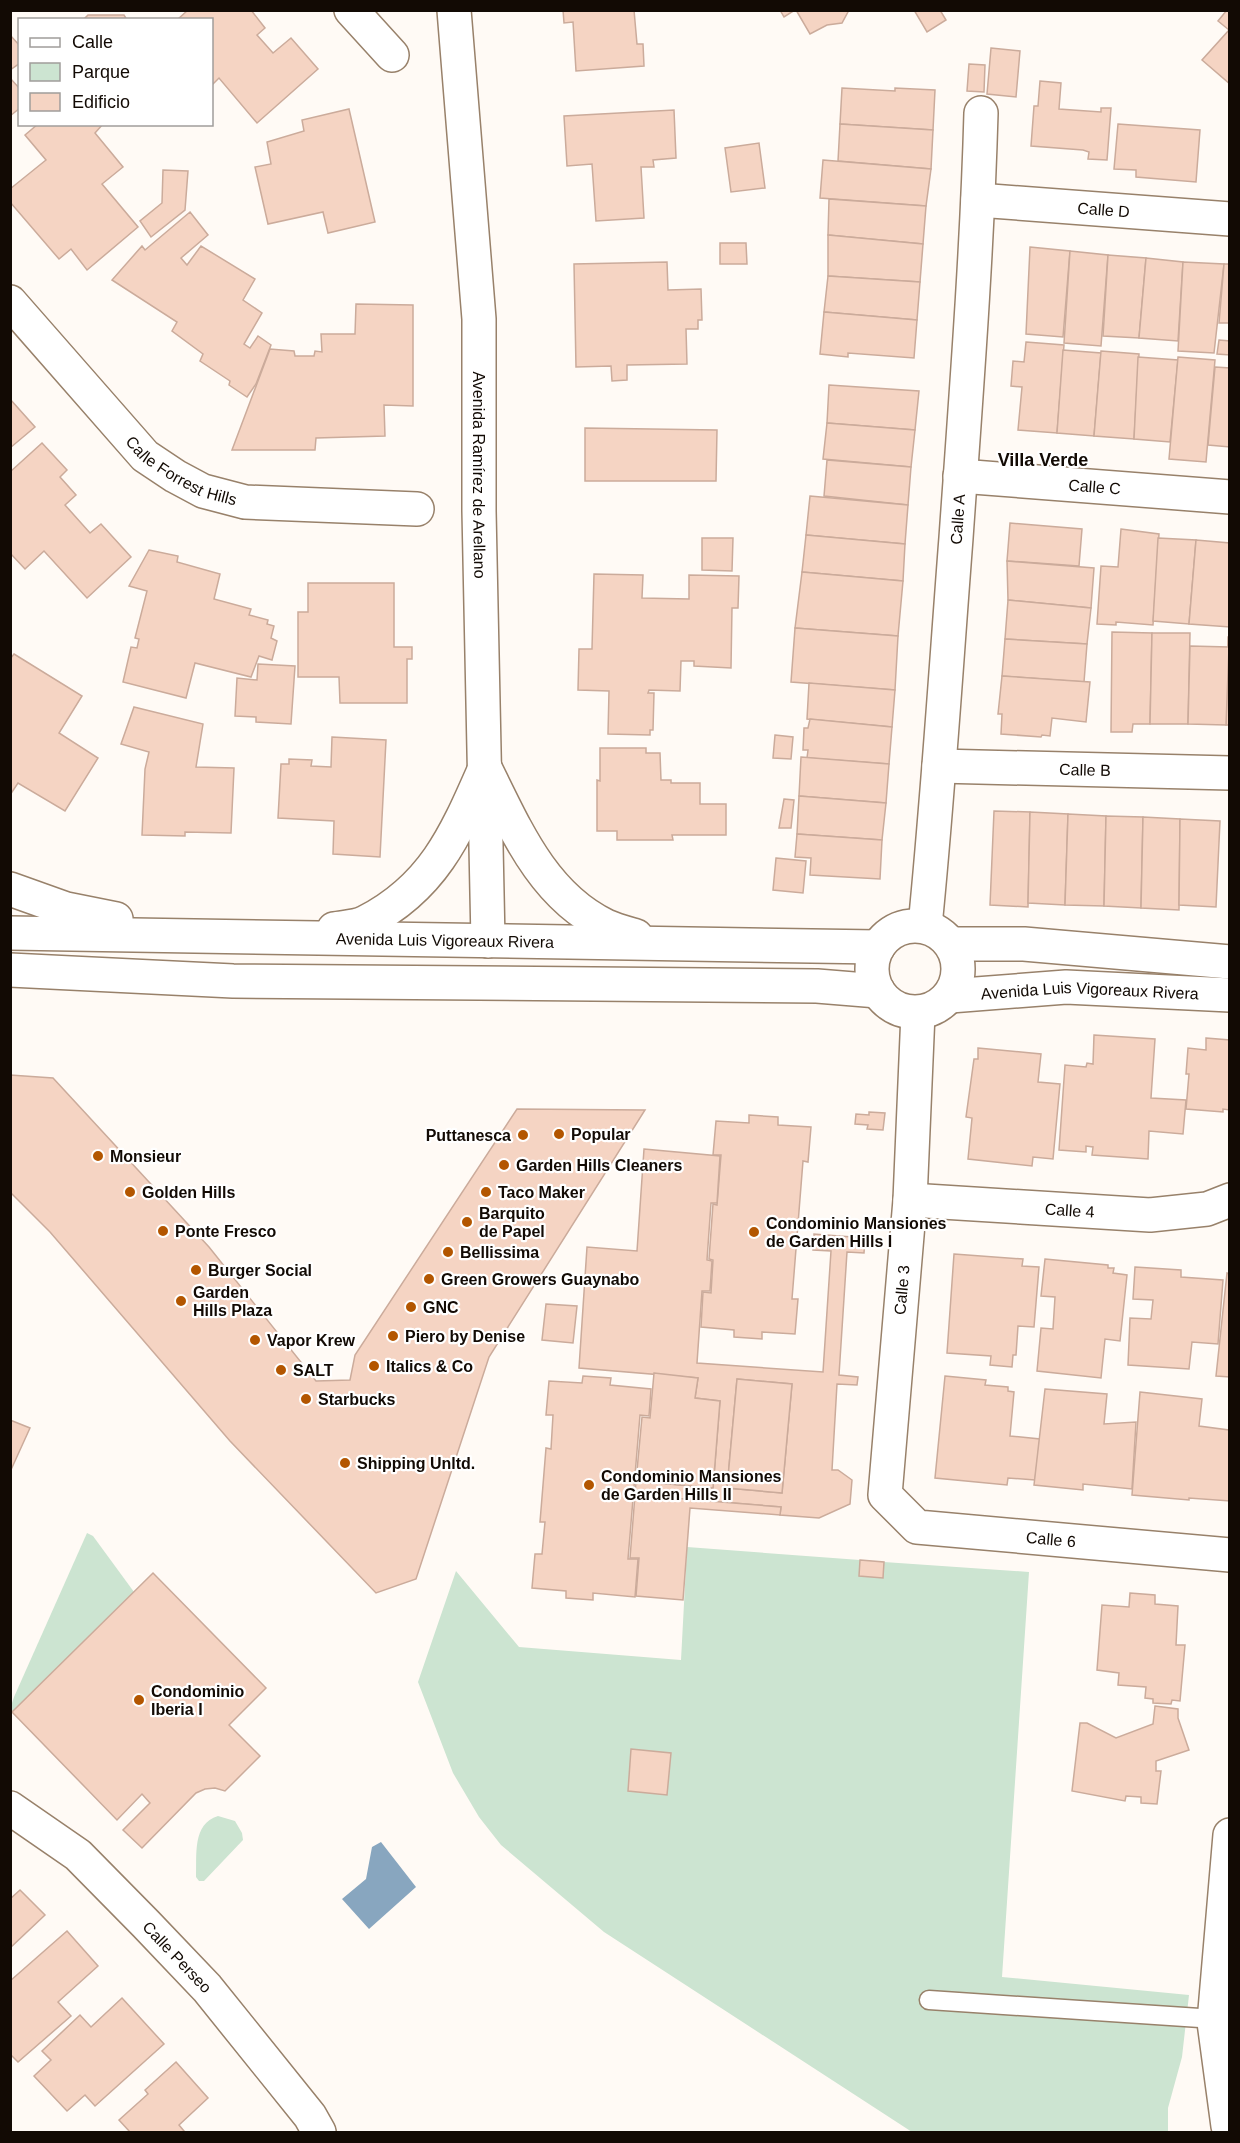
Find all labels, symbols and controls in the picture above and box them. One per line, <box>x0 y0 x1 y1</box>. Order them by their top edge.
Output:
legend <box>18 18 213 126</box>
text: Calle <box>72 32 113 52</box>
text: Parque <box>72 62 130 82</box>
text: Edificio <box>72 92 130 112</box>
street label: Calle D <box>1077 199 1130 220</box>
street label: Avenida Ramírez de Arellano <box>470 371 489 579</box>
street label: Calle Forrest Hills <box>123 432 239 508</box>
district label: Villa Verde <box>998 450 1088 470</box>
street label: Calle C <box>1068 476 1121 497</box>
street label: Calle A <box>947 493 968 545</box>
street label: Calle B <box>1059 760 1111 779</box>
street label: Avenida Luis Vigoreaux Rivera <box>336 930 554 950</box>
street label: Avenida Luis Vigoreaux Rivera <box>980 978 1199 1002</box>
place label: Popular <box>571 1126 631 1143</box>
place label: Puttanesca <box>426 1127 511 1144</box>
marker: Popular <box>552 1127 566 1141</box>
marker: Puttanesca <box>516 1128 530 1142</box>
place label: Monsieur <box>110 1148 181 1165</box>
marker: Monsieur <box>91 1149 105 1163</box>
place label: Garden Hills Cleaners <box>516 1157 682 1174</box>
marker: Garden Hills Cleaners <box>497 1158 511 1172</box>
place label: Golden Hills <box>142 1184 235 1201</box>
place label: Taco Maker <box>498 1184 585 1201</box>
marker: Golden Hills <box>123 1185 137 1199</box>
marker: Taco Maker <box>479 1185 493 1199</box>
street label: Calle 4 <box>1044 1200 1095 1220</box>
place label: Barquito de Papel <box>479 1205 545 1240</box>
marker: Barquito de Papel <box>460 1215 474 1229</box>
place label: Condominio Mansiones de Garden Hills I <box>766 1215 947 1250</box>
place label: Ponte Fresco <box>175 1223 277 1240</box>
marker: Ponte Fresco <box>156 1224 170 1238</box>
marker: Condominio Mansiones de Garden Hills I <box>747 1225 761 1239</box>
place label: Bellissima <box>460 1244 539 1261</box>
marker: Bellissima <box>441 1245 455 1259</box>
place label: Burger Social <box>208 1262 312 1279</box>
marker: Burger Social <box>189 1263 203 1277</box>
street label: Calle 3 <box>891 1264 913 1316</box>
place label: Green Growers Guaynabo <box>441 1271 640 1288</box>
marker: Green Growers Guaynabo <box>422 1272 436 1286</box>
place label: Garden Hills Plaza <box>193 1284 272 1319</box>
marker: Garden Hills Plaza <box>174 1294 188 1308</box>
place label: GNC <box>423 1299 459 1316</box>
marker: GNC <box>404 1300 418 1314</box>
place label: Piero by Denise <box>405 1328 525 1345</box>
marker: Piero by Denise <box>386 1329 400 1343</box>
place label: Vapor Krew <box>267 1332 356 1349</box>
marker: Vapor Krew <box>248 1333 262 1347</box>
place label: Italics & Co <box>386 1358 473 1375</box>
marker: Italics & Co <box>367 1359 381 1373</box>
place label: SALT <box>293 1362 334 1379</box>
marker: SALT <box>274 1363 288 1377</box>
place label: Starbucks <box>318 1391 395 1408</box>
marker: Starbucks <box>299 1392 313 1406</box>
place label: Shipping Unltd. <box>357 1455 475 1472</box>
marker: Shipping Unltd. <box>338 1456 352 1470</box>
place label: Condominio Mansiones de Garden Hills II <box>601 1468 782 1503</box>
marker: Condominio Mansiones de Garden Hills II <box>582 1478 596 1492</box>
street label: Calle 6 <box>1025 1528 1077 1550</box>
place label: Condominio Iberia I <box>151 1683 245 1718</box>
marker: Condominio Iberia I <box>132 1693 146 1707</box>
street label: Calle Perseo <box>140 1918 215 1996</box>

